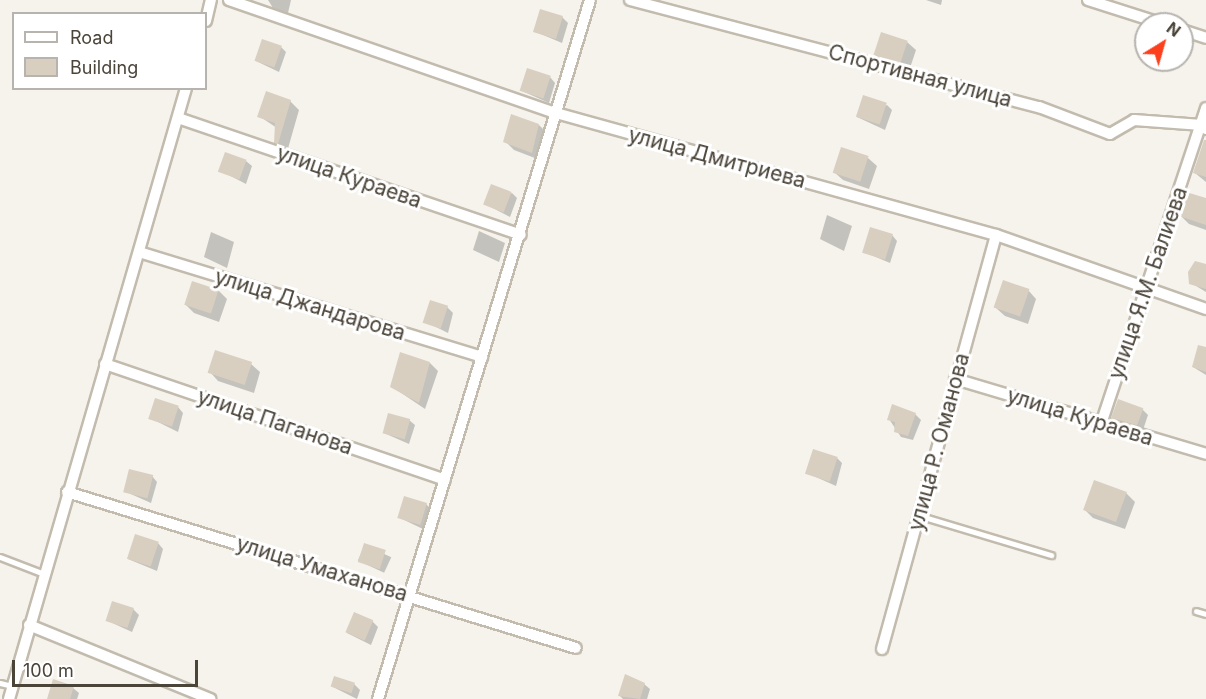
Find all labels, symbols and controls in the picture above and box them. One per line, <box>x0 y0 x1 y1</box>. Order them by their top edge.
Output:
legend <box>12 12 207 90</box>
north arrow <box>1134 12 1194 72</box>
text: N <box>1163 18 1185 41</box>
text: Road <box>70 27 113 48</box>
street label: Спортивная улица <box>825 39 1015 113</box>
text: Building <box>70 57 138 78</box>
street label: улица Дмитриева <box>626 122 808 194</box>
street label: улица Кураева <box>273 140 425 214</box>
street label: улица Я.М. Балиева <box>1103 183 1193 383</box>
street label: улица Джандарова <box>212 264 408 346</box>
street label: улица Р. Оманова <box>903 350 975 534</box>
street label: улица Кураева <box>1004 383 1156 451</box>
street label: улица Паганова <box>194 384 356 460</box>
street label: улица Умаханова <box>233 531 411 607</box>
scale bar <box>15 648 201 686</box>
text: 100 m <box>23 660 74 681</box>

